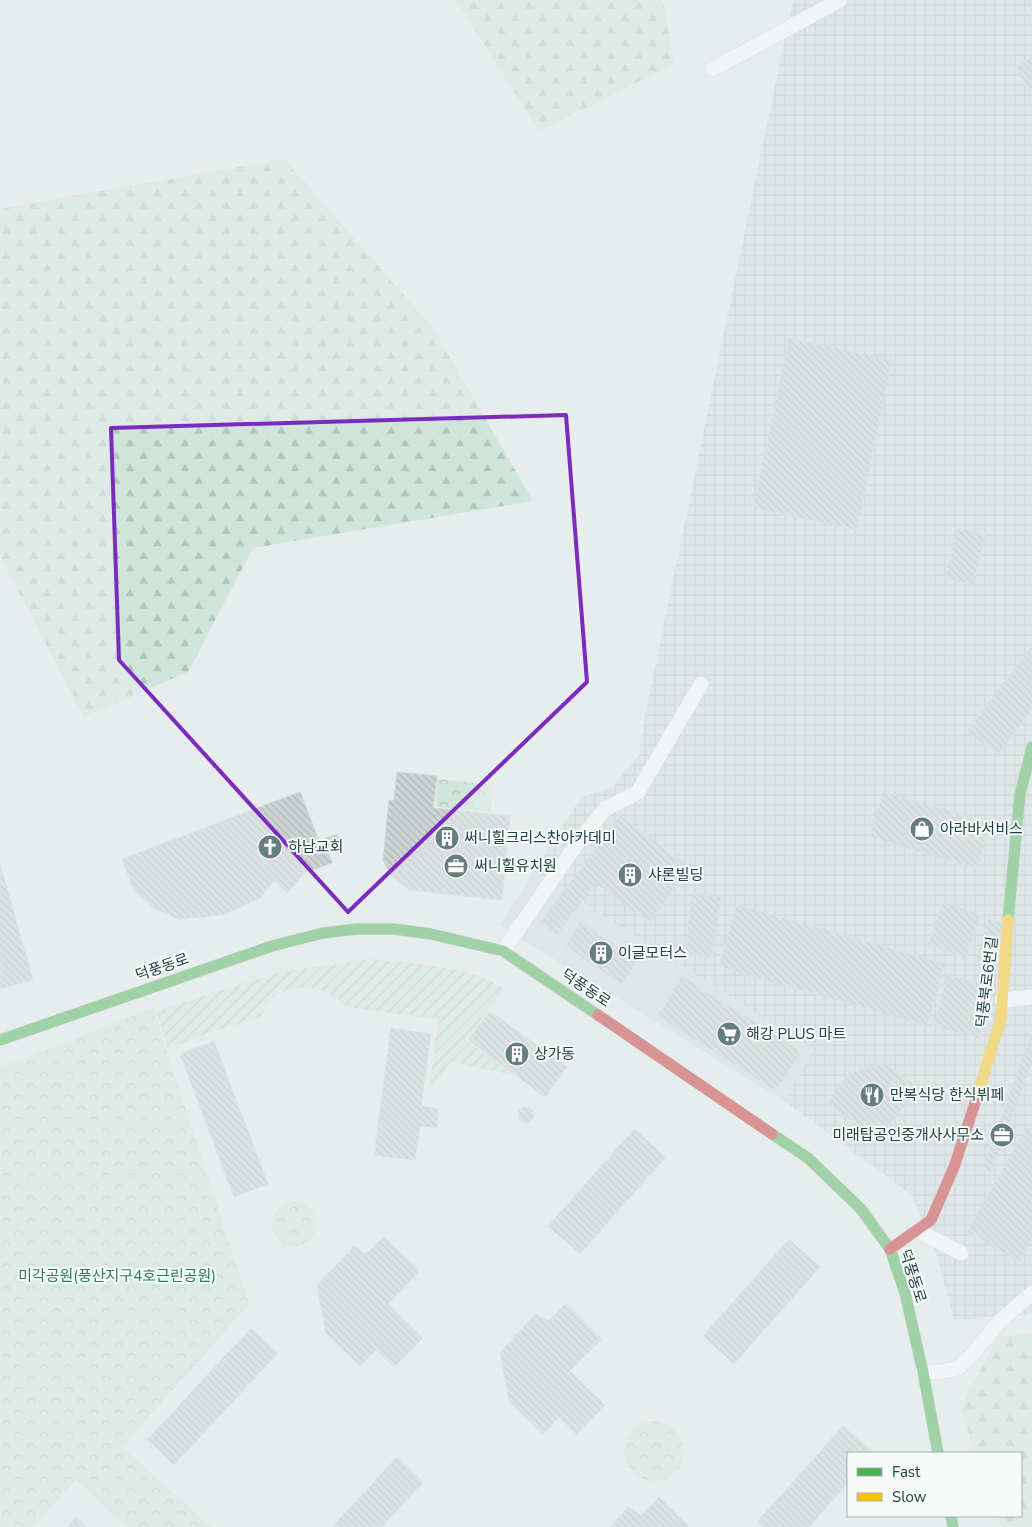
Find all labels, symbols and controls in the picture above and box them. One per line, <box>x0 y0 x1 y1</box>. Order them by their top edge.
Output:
shop icon: 아라바서비스 <box>909 816 935 842</box>
place label: 아라바서비스 <box>940 819 1023 839</box>
building icon: 써니힐크리스찬아카데미 <box>434 825 460 851</box>
place label: 써니힐크리스찬아카데미 <box>464 828 616 848</box>
church icon: 하남교회 <box>257 834 283 860</box>
place label: 하남교회 <box>288 837 343 857</box>
office icon: 써니힐유치원 <box>443 853 469 879</box>
place label: 써니힐유치원 <box>474 856 557 876</box>
building icon: 샤론빌딩 <box>617 862 643 888</box>
place label: 샤론빌딩 <box>648 865 703 885</box>
street label: 덕풍북로6번길 <box>971 935 1003 1029</box>
building icon: 이글모터스 <box>588 940 614 966</box>
place label: 이글모터스 <box>618 943 687 963</box>
street label: 덕풍동로 <box>133 949 191 985</box>
street label: 덕풍동로 <box>558 964 614 1012</box>
supermarket icon: 해강 PLUS 마트 <box>716 1021 742 1047</box>
place label: 해강 PLUS 마트 <box>746 1024 846 1044</box>
building icon: 상가동 <box>504 1041 530 1067</box>
place label: 상가동 <box>534 1044 575 1064</box>
restaurant icon: 만복식당 한식뷔페 <box>859 1082 885 1108</box>
place label: 만복식당 한식뷔페 <box>890 1085 1004 1105</box>
office icon: 미래탑공인중개사사무소 <box>989 1122 1015 1148</box>
place label: 미래탑공인중개사사무소 <box>832 1125 984 1145</box>
street label: 덕풍동로 <box>895 1247 931 1305</box>
park label: 미각공원(풍산지구4호근린공원) <box>18 1266 216 1286</box>
legend <box>847 1452 1022 1517</box>
text: Fast <box>892 1462 921 1482</box>
text: Slow <box>892 1487 927 1507</box>

